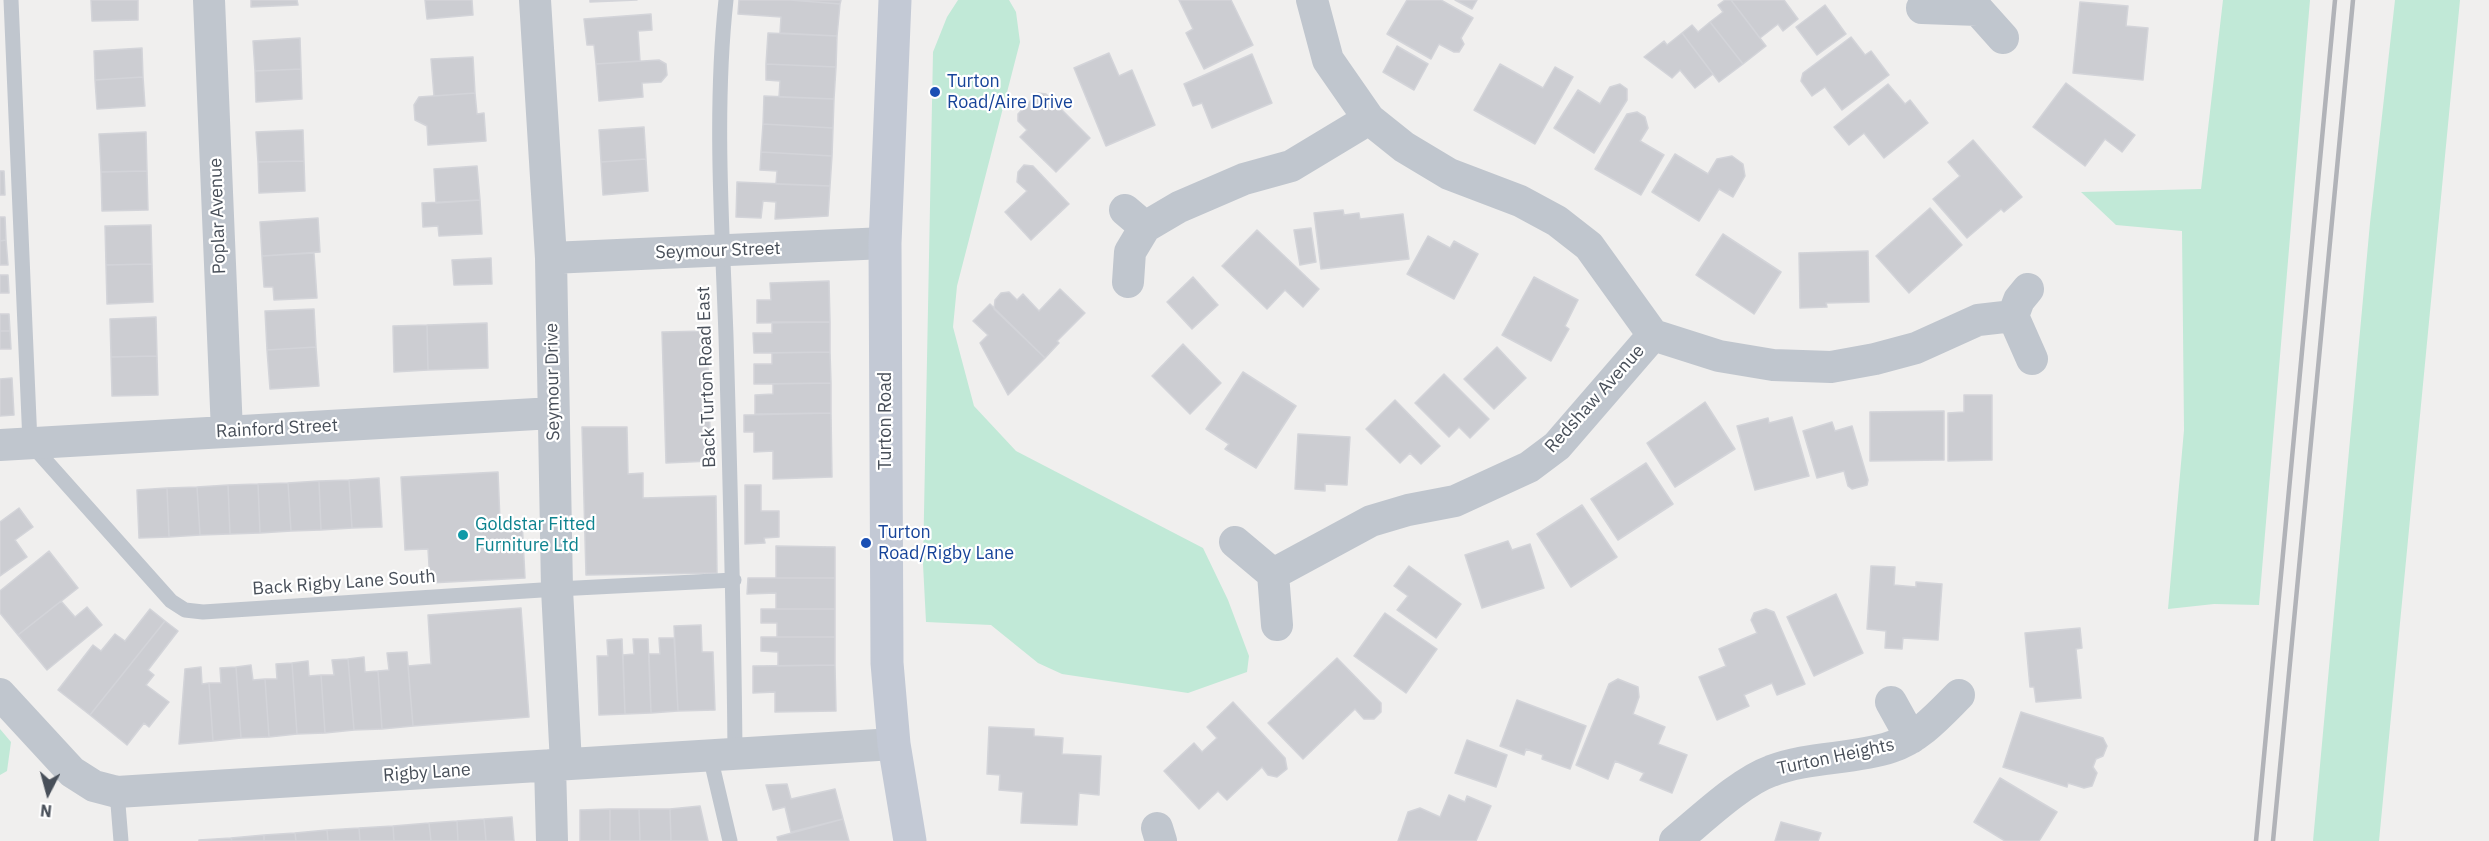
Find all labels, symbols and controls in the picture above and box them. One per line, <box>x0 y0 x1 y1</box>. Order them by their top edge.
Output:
place label: Turton Road/Aire Drive <box>947 71 1073 113</box>
marker: Turton Road/Aire Drive <box>928 85 942 99</box>
street label: Poplar Avenue <box>205 157 231 275</box>
street label: Seymour Street <box>655 238 781 264</box>
street label: Back Turton Road East <box>693 286 721 468</box>
street label: Seymour Drive <box>541 323 565 441</box>
street label: Redshaw Avenue <box>1541 340 1649 458</box>
street label: Turton Road <box>875 372 897 470</box>
street label: Rainford Street <box>215 415 339 443</box>
place label: Goldstar Fitted Furniture Ltd <box>475 514 596 556</box>
place label: Turton Road/Rigby Lane <box>878 522 1014 564</box>
marker: Goldstar Fitted Furniture Ltd <box>456 528 470 542</box>
marker: Turton Road/Rigby Lane <box>859 536 873 550</box>
street label: Back Rigby Lane South <box>252 566 436 600</box>
street label: Turton Heights <box>1776 734 1896 780</box>
street label: Rigby Lane <box>382 759 472 787</box>
north arrow <box>18 763 78 823</box>
text: N <box>39 800 53 821</box>

